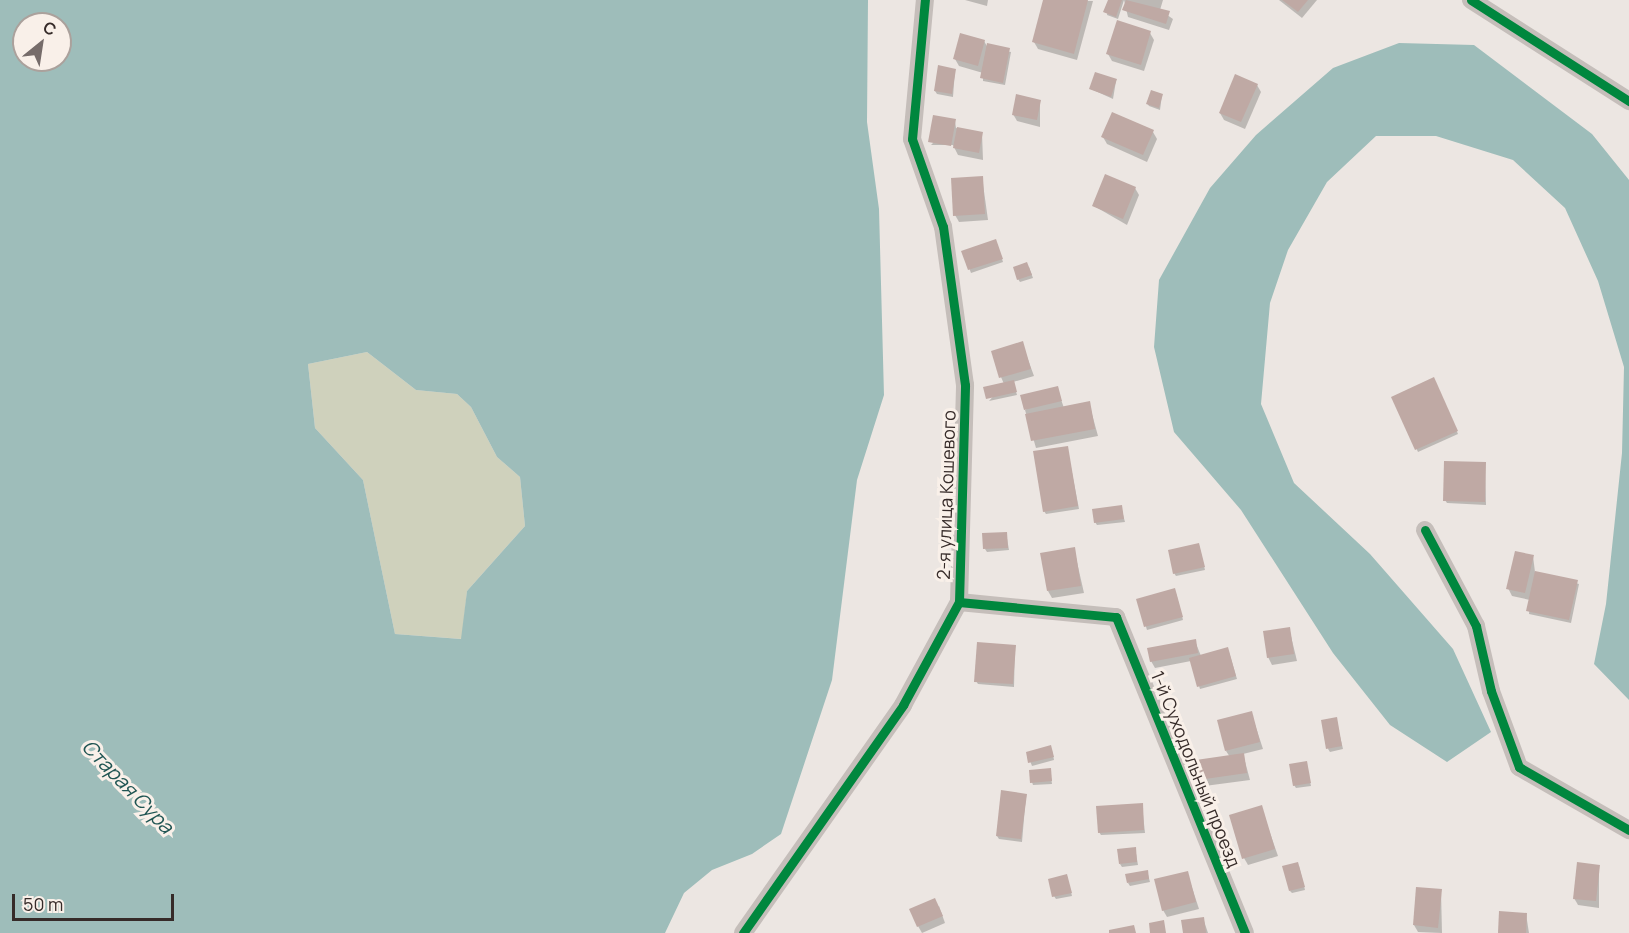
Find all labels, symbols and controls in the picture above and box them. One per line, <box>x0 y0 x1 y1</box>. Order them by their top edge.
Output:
north arrow <box>12 12 72 72</box>
text: С <box>39 16 61 41</box>
street label: 2-я улица Кошевого <box>932 410 960 580</box>
street label: 1-й Суходольный проезд <box>1147 668 1245 870</box>
water label: Старая Сура <box>77 734 179 838</box>
scale bar <box>15 882 177 920</box>
text: 50 m <box>23 892 63 916</box>

